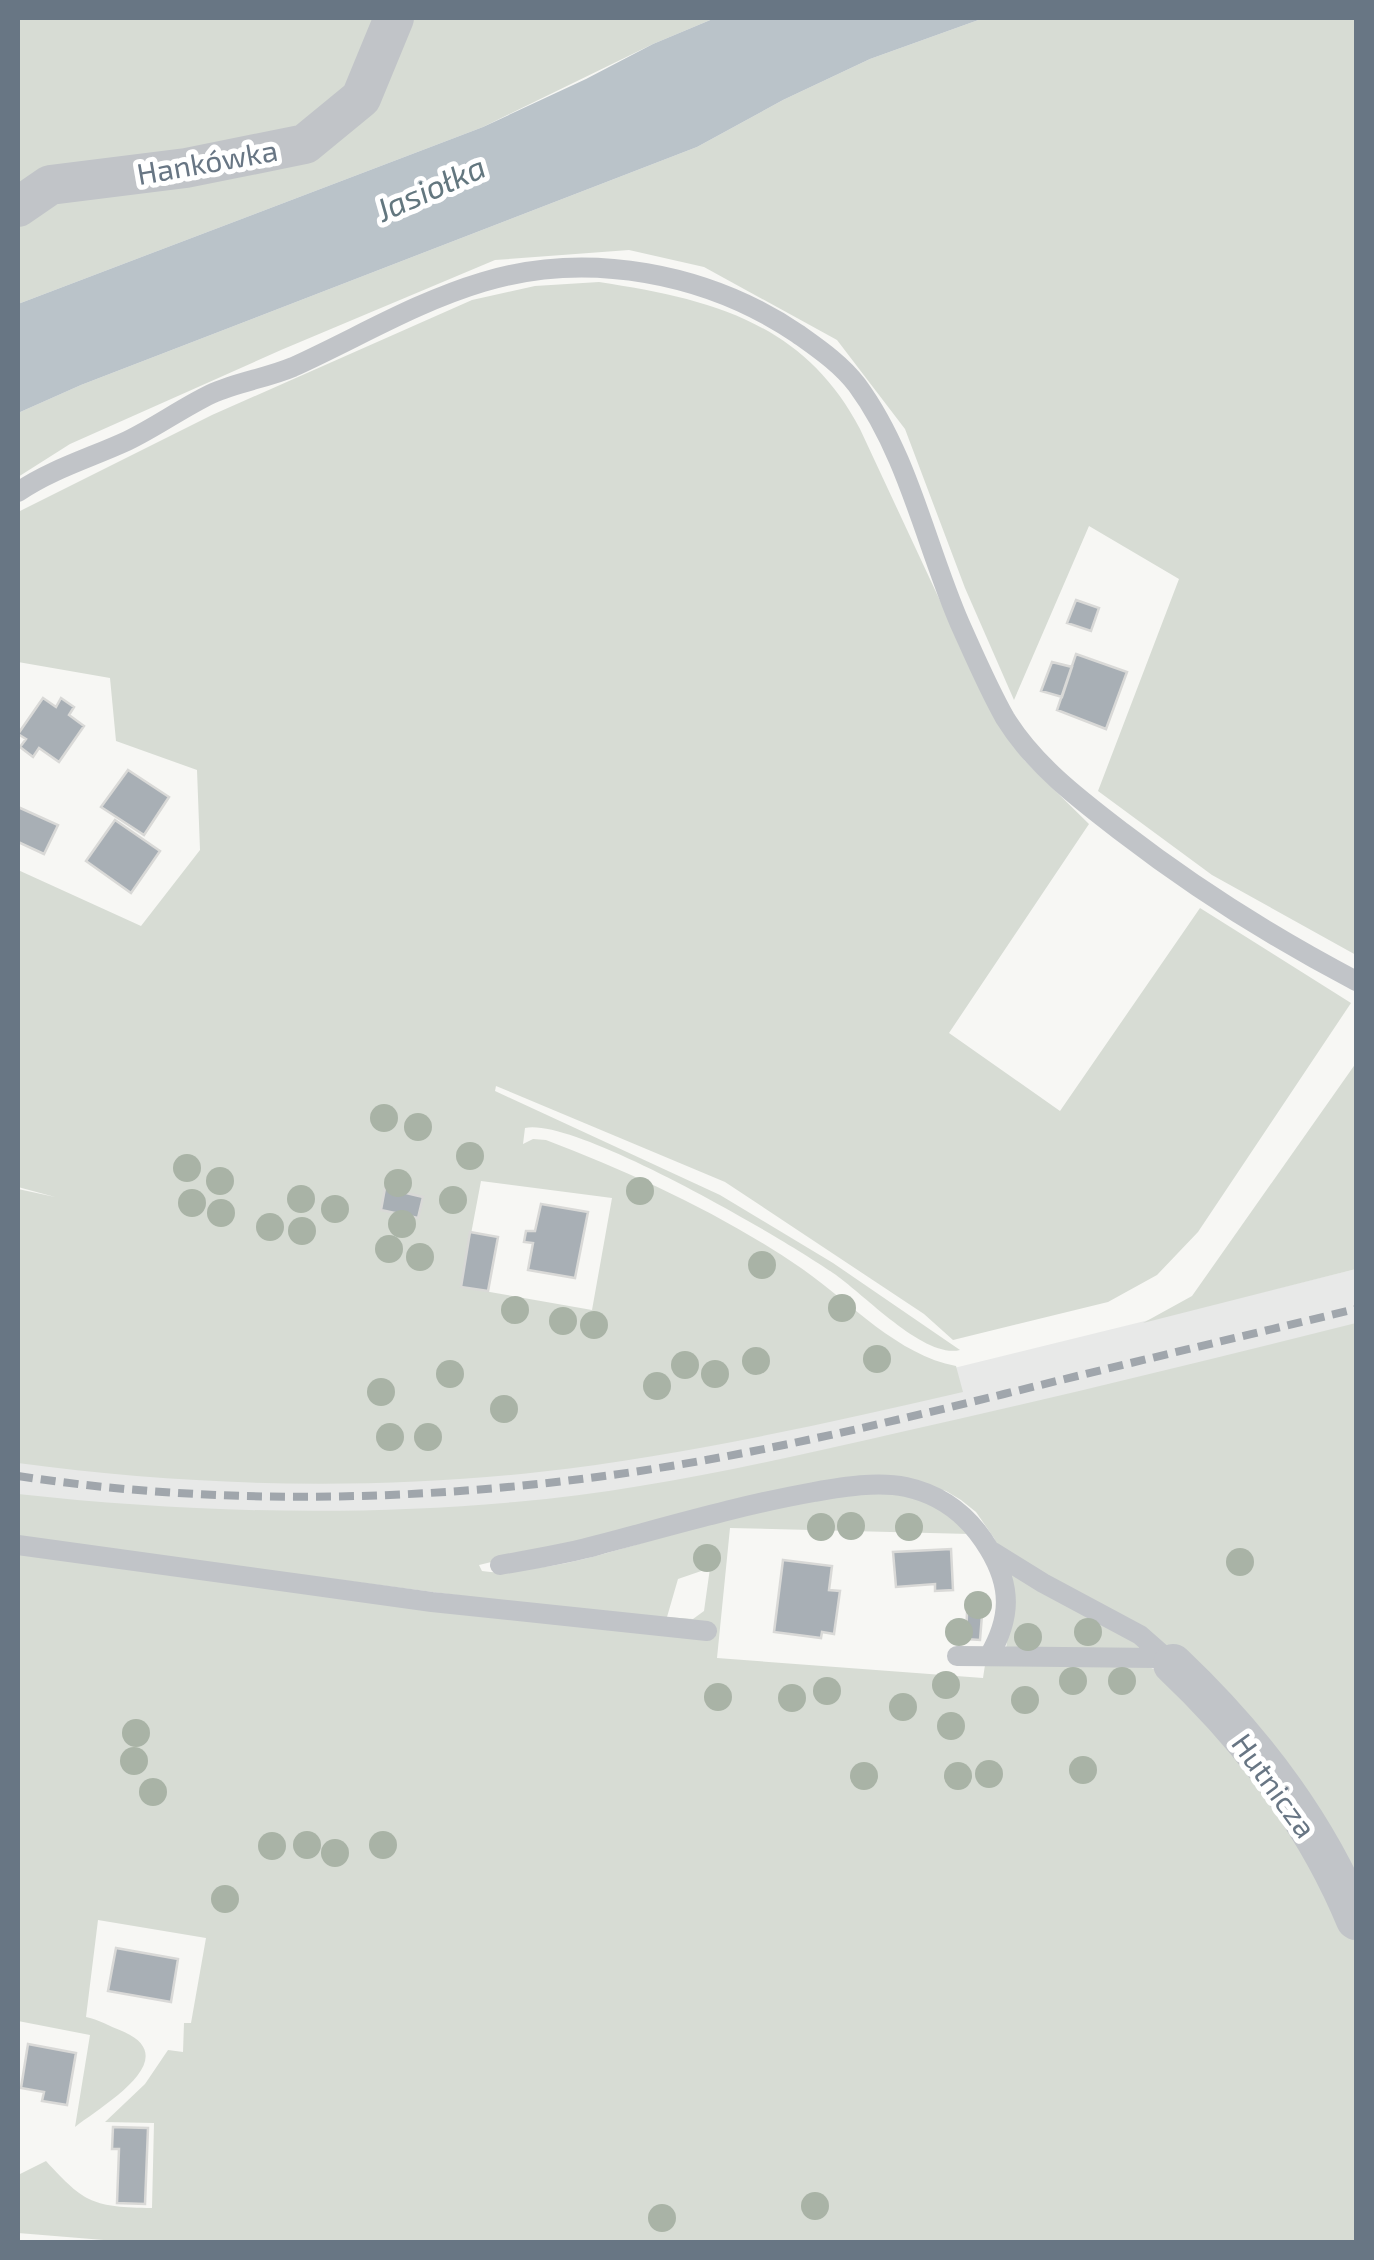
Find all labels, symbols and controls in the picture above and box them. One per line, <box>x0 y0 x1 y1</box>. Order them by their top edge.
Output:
street label: Hankówka <box>134 131 280 191</box>
water label: Jasiołka <box>369 146 491 228</box>
street label: Hutnicza <box>1225 1726 1325 1844</box>

